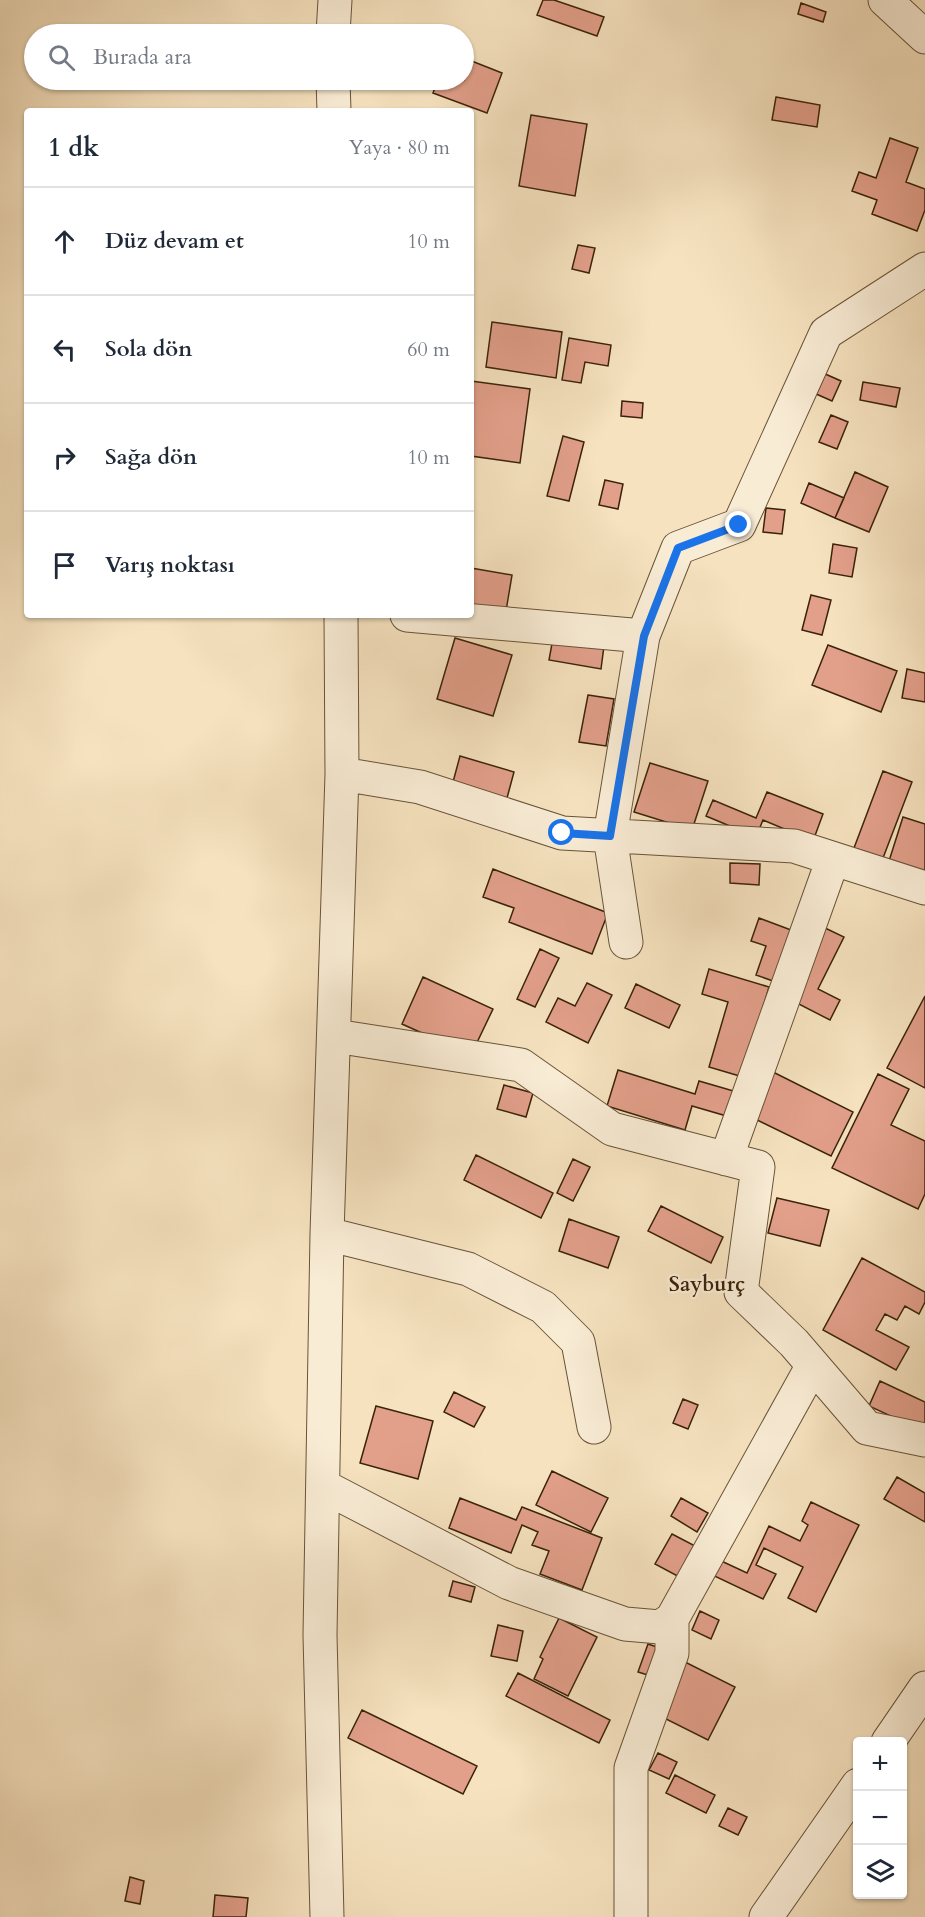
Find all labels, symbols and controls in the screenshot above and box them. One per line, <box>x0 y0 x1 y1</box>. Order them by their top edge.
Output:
search box <box>24 24 474 90</box>
icon: search <box>45 41 78 74</box>
text: Burada ara <box>93 42 192 72</box>
text: 1 dk <box>48 130 99 165</box>
text: Yaya · 80 m <box>349 134 450 161</box>
icon: ahead <box>48 225 81 258</box>
text: Düz devam et <box>105 226 244 256</box>
text: 10 m <box>407 228 450 255</box>
icon: left <box>48 333 81 366</box>
text: Sola dön <box>105 334 192 364</box>
text: 60 m <box>407 336 450 363</box>
icon: right <box>48 441 81 474</box>
text: Sağa dön <box>105 442 197 472</box>
text: 10 m <box>407 444 450 471</box>
route end <box>725 511 751 537</box>
icon: arrive <box>48 549 81 582</box>
text: Varış noktası <box>105 550 235 580</box>
route start <box>548 819 574 845</box>
district label: Sayburç <box>669 1270 745 1299</box>
map controls <box>853 1737 907 1899</box>
button: + <box>853 1737 907 1791</box>
button: − <box>853 1791 907 1845</box>
button: layers <box>853 1845 907 1899</box>

